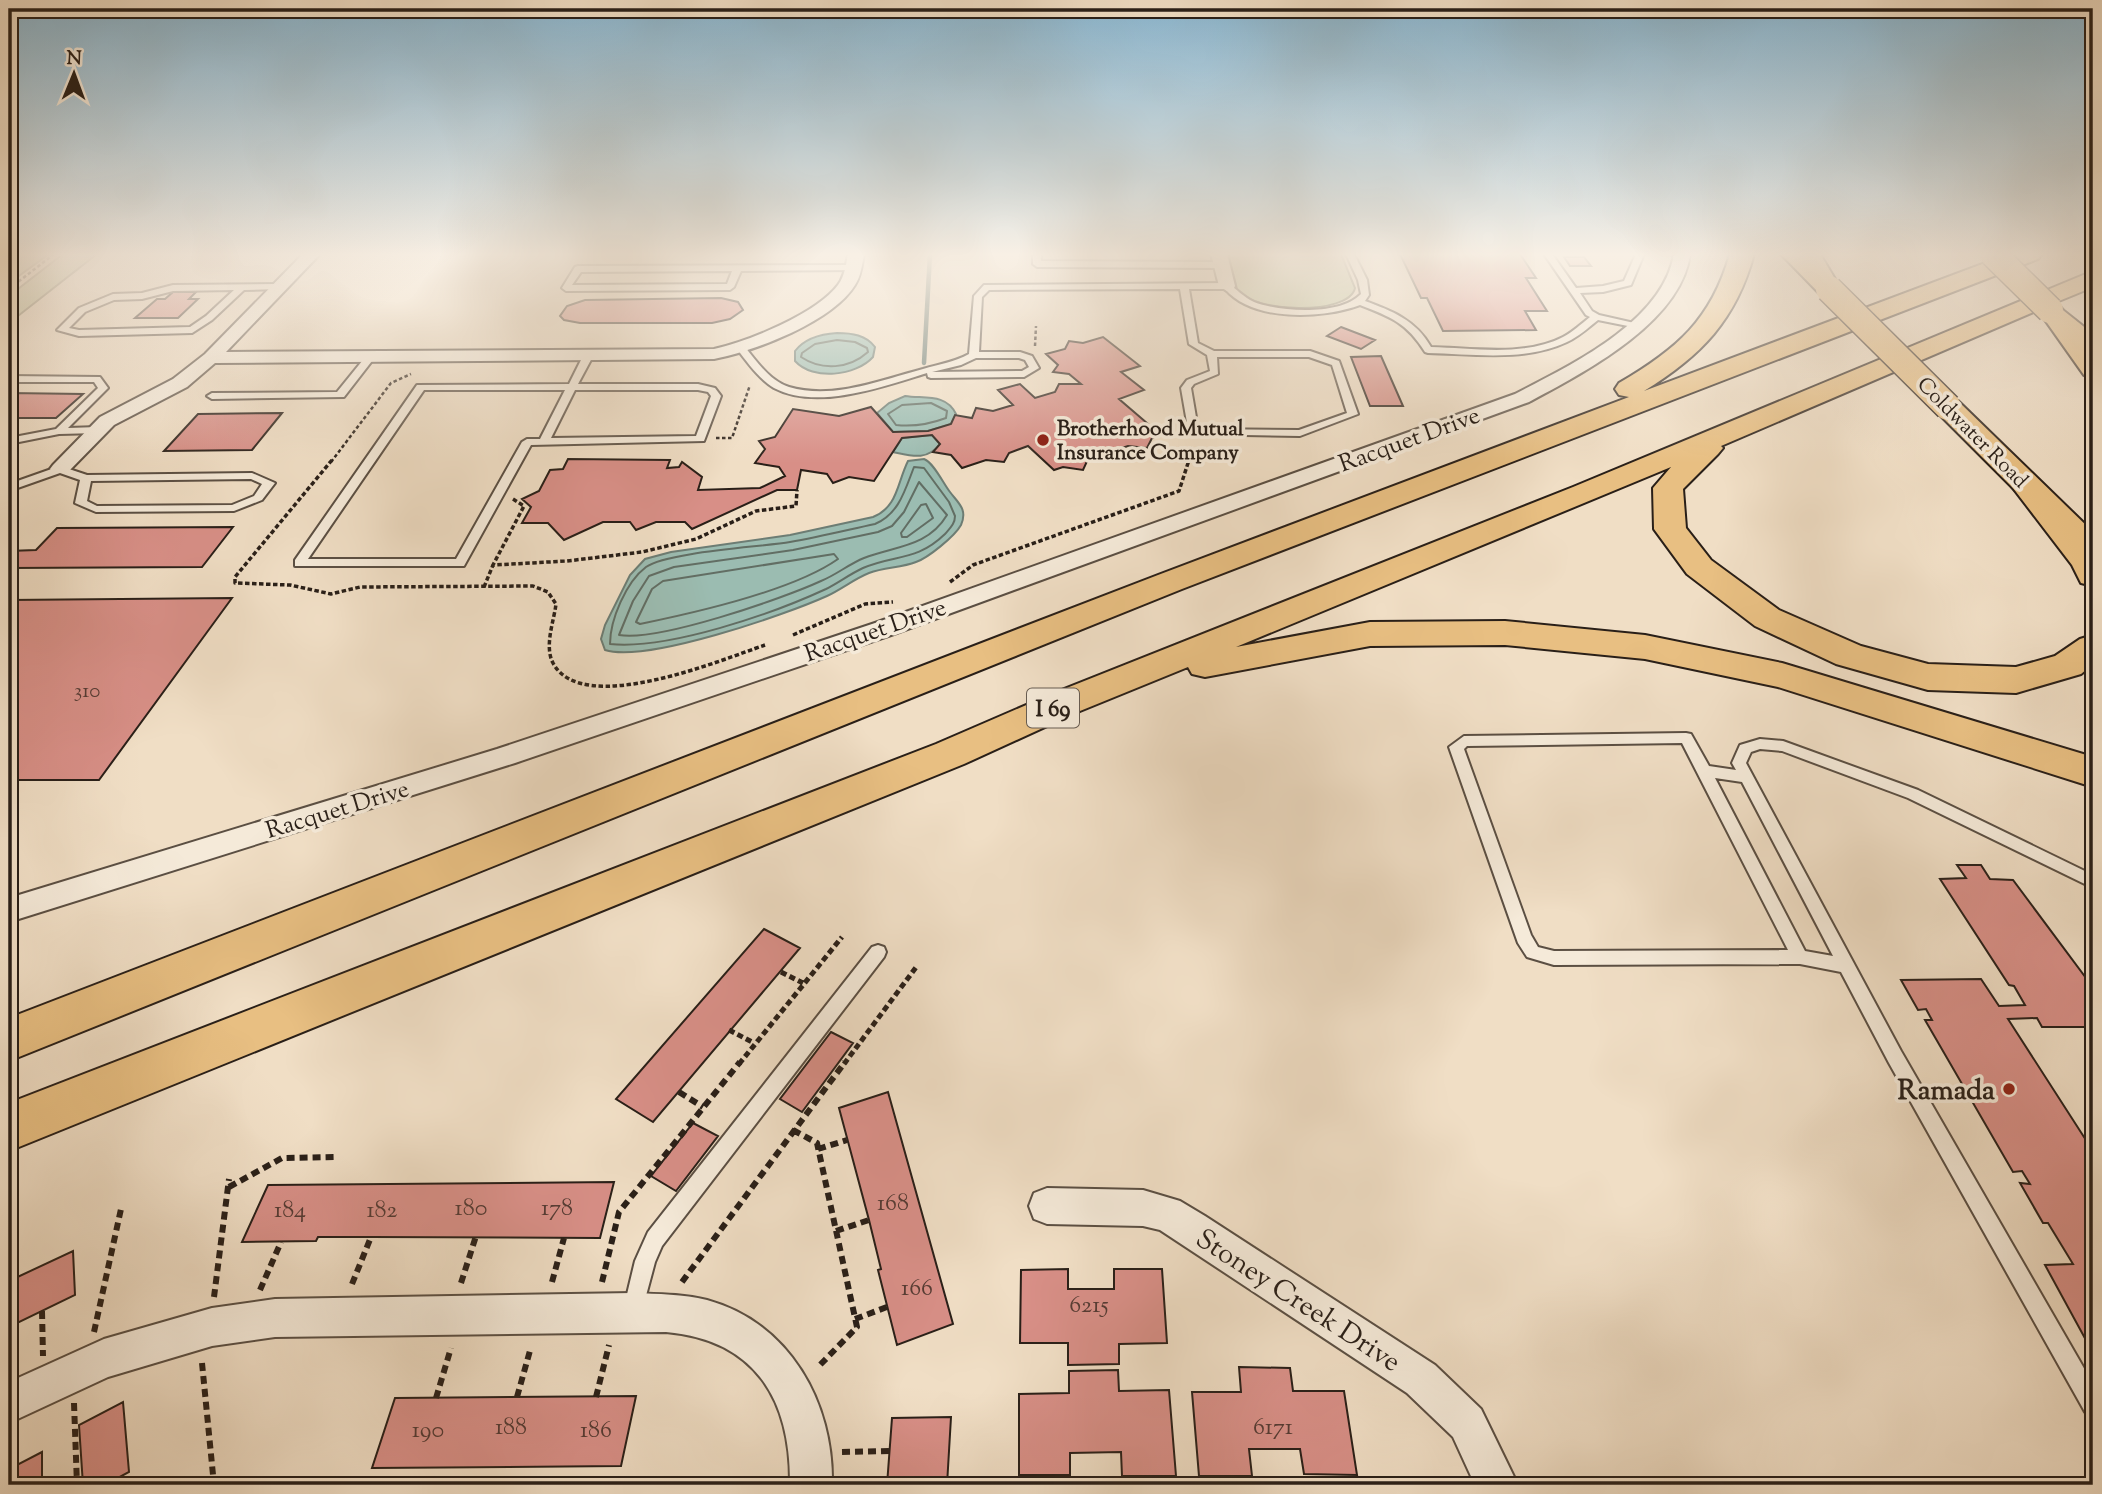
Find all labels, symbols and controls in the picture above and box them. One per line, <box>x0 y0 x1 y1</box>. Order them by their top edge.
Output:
north arrow <box>38 38 108 108</box>
text: N <box>66 46 82 73</box>
street label: Coldwater Road <box>1909 371 2034 496</box>
street label: Racquet Drive <box>1334 400 1485 482</box>
place label: Brotherhood Mutual Insurance Company <box>1057 415 1244 469</box>
marker: Brotherhood Mutual Insurance Company <box>1035 432 1051 448</box>
street label: Racquet Drive <box>800 592 951 672</box>
house number: 310 <box>74 677 100 707</box>
road number: I 69 <box>1027 688 1079 728</box>
street label: Racquet Drive <box>262 773 413 849</box>
place label: Ramada <box>1898 1072 1995 1112</box>
marker: Ramada <box>2001 1081 2017 1097</box>
house number: 168 <box>877 1187 909 1221</box>
house number: 180 <box>455 1192 487 1226</box>
house number: 178 <box>541 1192 573 1226</box>
house number: 184 <box>274 1194 306 1228</box>
house number: 182 <box>366 1194 398 1228</box>
street label: Stoney Creek Drive <box>1187 1220 1408 1383</box>
house number: 166 <box>901 1272 933 1306</box>
house number: 6215 <box>1069 1289 1109 1323</box>
house number: 188 <box>495 1411 527 1445</box>
house number: 6171 <box>1253 1411 1293 1445</box>
house number: 190 <box>412 1414 444 1448</box>
house number: 186 <box>580 1414 612 1448</box>

